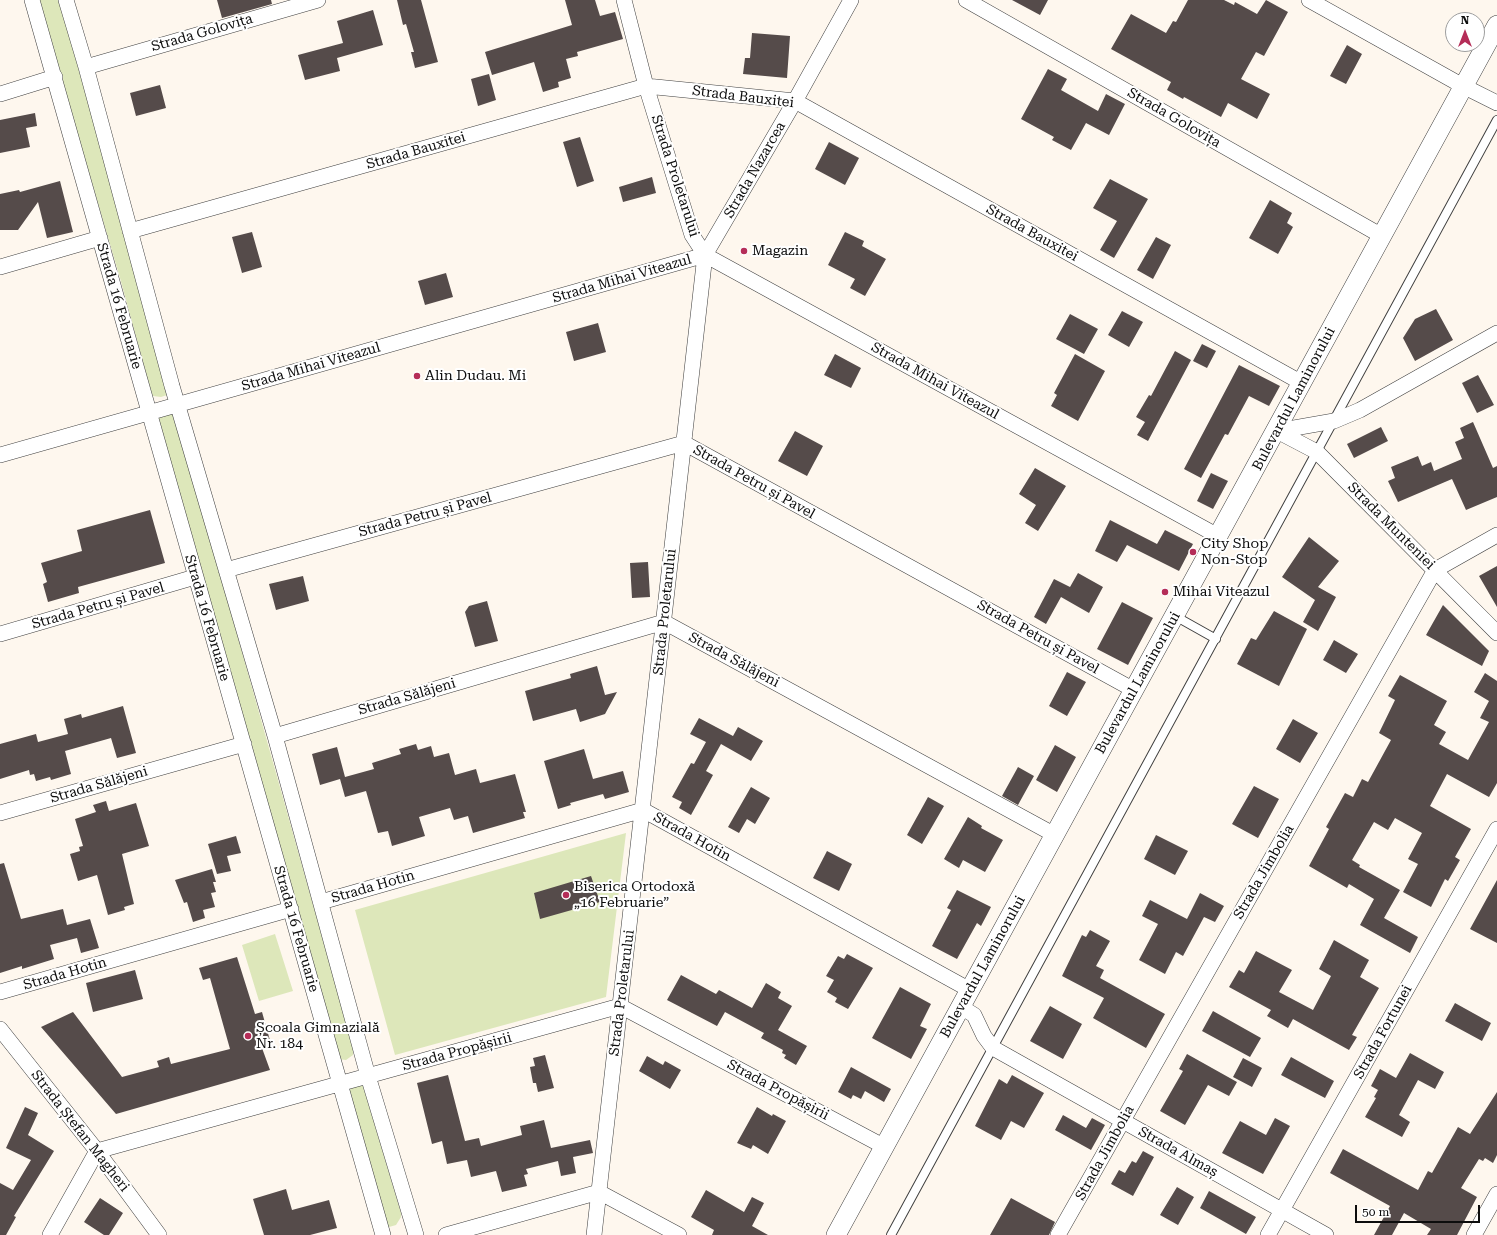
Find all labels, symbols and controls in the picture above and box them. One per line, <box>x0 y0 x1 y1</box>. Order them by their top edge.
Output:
street label: Strada Golovița <box>149 10 255 56</box>
north arrow <box>1445 12 1485 52</box>
text: N <box>1461 14 1469 27</box>
street label: Strada Bauxitei <box>691 82 795 112</box>
street label: Strada Golovița <box>1124 85 1224 151</box>
street label: Strada Proletarului <box>647 113 703 239</box>
street label: Strada Nazarcea <box>721 119 789 221</box>
street label: Strada Bauxitei <box>364 129 468 173</box>
street label: Strada Bauxitei <box>983 201 1081 265</box>
street label: Strada 16 Februarie <box>93 241 145 371</box>
place label: Magazin <box>752 243 808 259</box>
marker: Magazin <box>739 246 749 256</box>
street label: Strada Mihai Viteazul <box>551 251 693 307</box>
street label: Bulevardul Laminorului <box>1249 325 1339 473</box>
street label: Strada Mihai Viteazul <box>240 339 382 395</box>
street label: Strada Mihai Viteazul <box>868 339 1002 423</box>
place label: Alin Dudau. Mi <box>425 368 526 384</box>
marker: Alin Dudau. Mi <box>412 371 422 381</box>
street label: Strada Petru și Pavel <box>690 441 818 523</box>
street label: Strada Munteniei <box>1344 479 1438 573</box>
street label: Strada Petru și Pavel <box>357 489 493 541</box>
place label: City Shop Non-Stop <box>1201 536 1268 568</box>
marker: City Shop Non-Stop <box>1188 547 1198 557</box>
street label: Strada Proletarului <box>650 548 680 676</box>
street label: Strada 16 Februarie <box>181 553 233 683</box>
street label: Strada Petru și Pavel <box>30 579 166 633</box>
place label: Mihai Viteazul <box>1173 584 1270 600</box>
marker: Mihai Viteazul <box>1160 587 1170 597</box>
street label: Strada Petru și Pavel <box>974 596 1102 678</box>
street label: Bulevardul Laminorului <box>1092 609 1184 757</box>
street label: Strada Sălăjeni <box>686 629 782 691</box>
street label: Strada Sălăjeni <box>356 675 458 719</box>
street label: Strada Sălăjeni <box>48 763 150 807</box>
street label: Strada Hotin <box>650 809 734 865</box>
street label: Strada Jimbolia <box>1230 822 1298 922</box>
street label: Strada 16 Februarie <box>270 864 322 994</box>
street label: Strada Hotin <box>329 867 417 907</box>
place label: Biserica Ortodoxă „16 Februarie” <box>574 879 695 912</box>
marker: Biserica Ortodoxă „16 Februarie” <box>561 890 571 900</box>
street label: Bulevardul Laminorului <box>937 893 1029 1041</box>
street label: Strada Proletarului <box>606 929 638 1057</box>
street label: Strada Hotin <box>21 954 109 994</box>
street label: Strada Fortunei <box>1350 982 1416 1082</box>
place label: Școala Gimnazială Nr. 184 <box>256 1020 379 1052</box>
street label: Strada Propășirii <box>400 1029 514 1075</box>
marker: Școala Gimnazială Nr. 184 <box>243 1031 253 1041</box>
street label: Strada Propășirii <box>724 1056 832 1124</box>
street label: Strada Ștefan Magheri <box>27 1067 133 1195</box>
street label: Strada Jimbolia <box>1072 1103 1138 1203</box>
street label: Strada Almaș <box>1135 1123 1221 1181</box>
scale bar <box>1357 1197 1482 1223</box>
text: 50 m <box>1362 1205 1389 1219</box>

